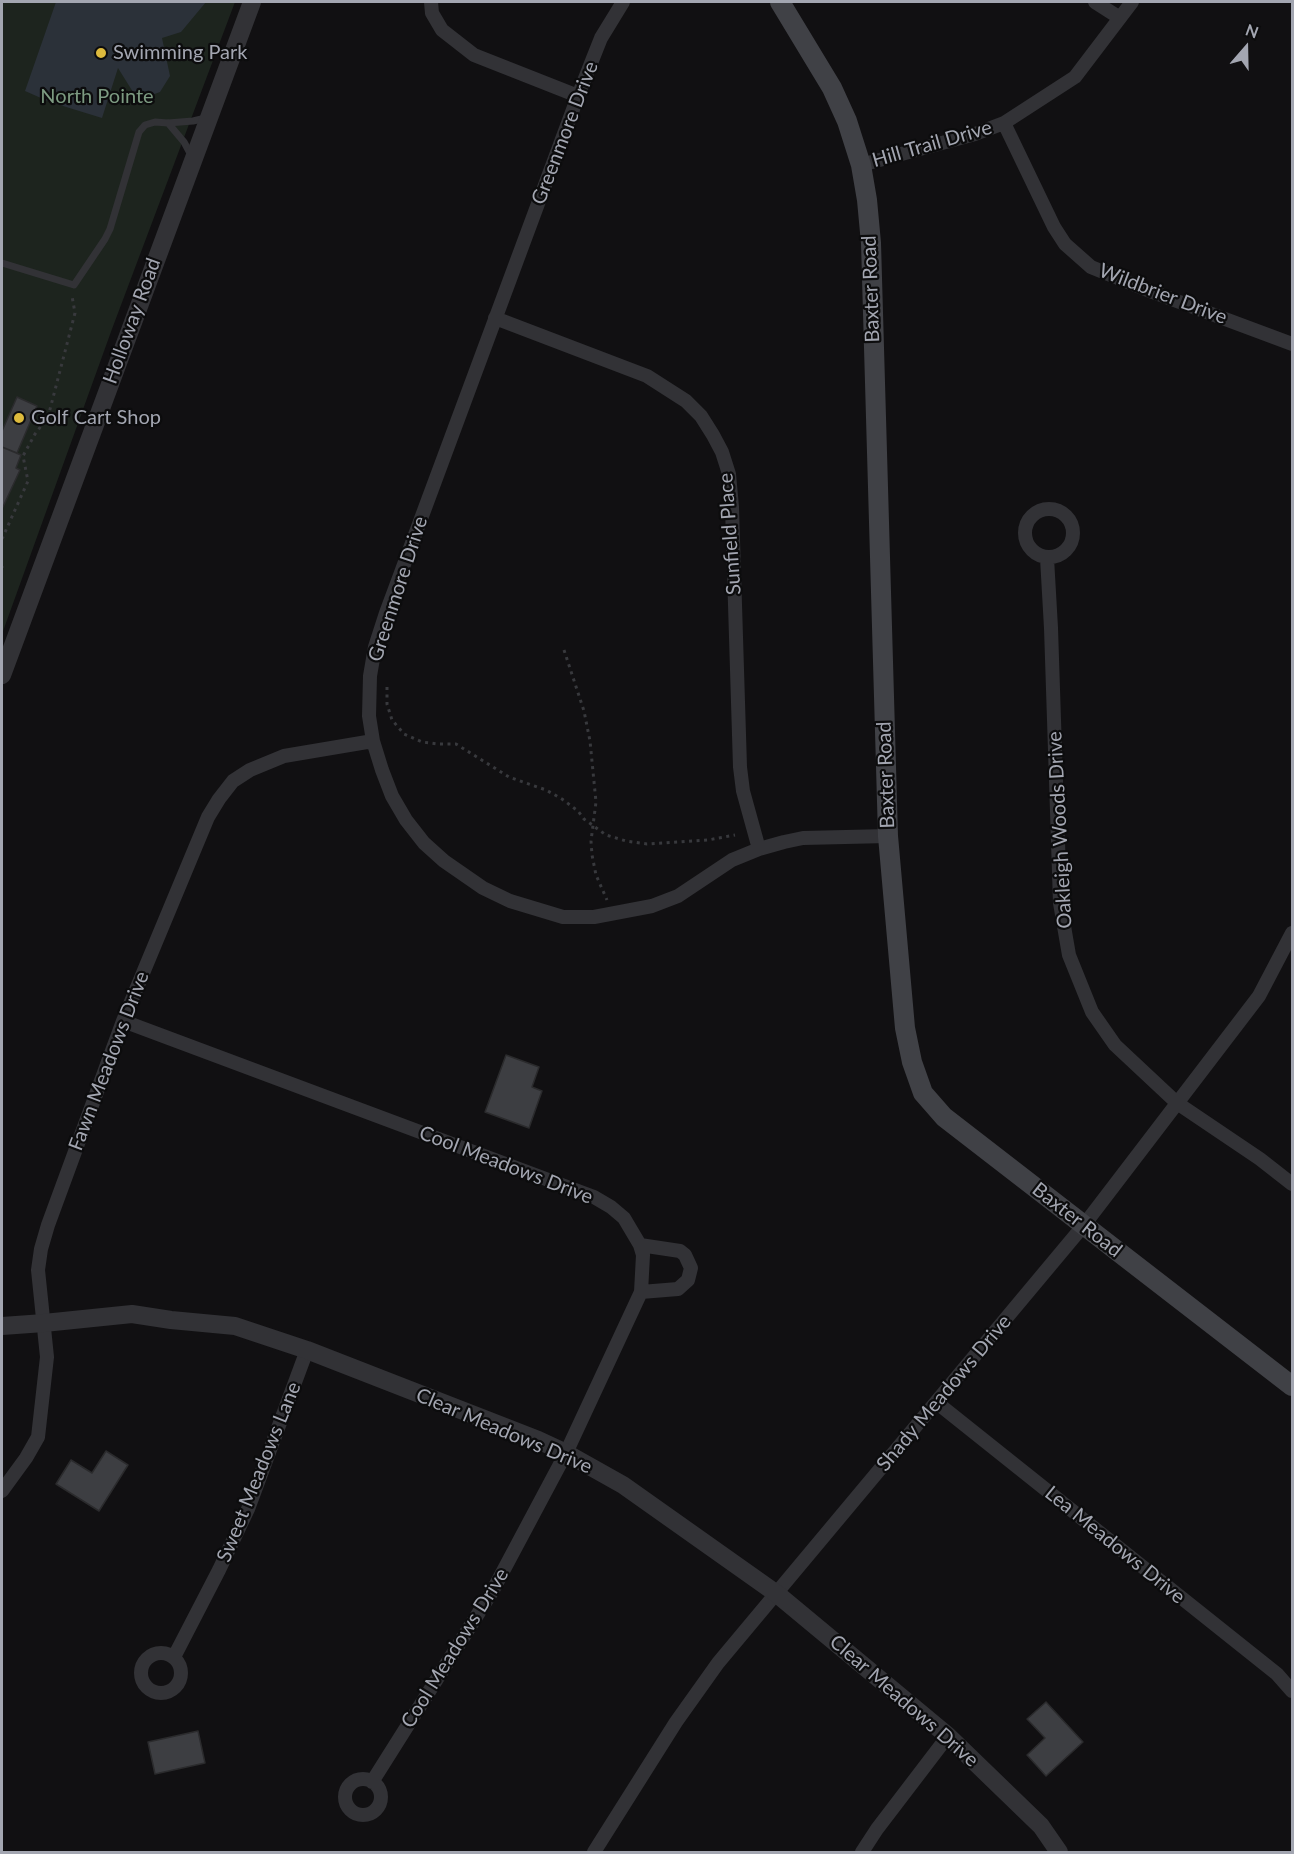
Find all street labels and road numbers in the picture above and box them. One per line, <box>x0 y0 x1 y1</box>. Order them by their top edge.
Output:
street label: Greenmore Drive <box>527 58 603 208</box>
street label: Hill Trail Drive <box>869 115 995 173</box>
street label: Baxter Road <box>857 235 885 343</box>
street label: Holloway Road <box>98 255 166 387</box>
street label: Wildbrier Drive <box>1096 259 1230 329</box>
street label: Sunfield Place <box>714 472 746 596</box>
street label: Greenmore Drive <box>363 513 433 665</box>
street label: Baxter Road <box>872 721 900 829</box>
street label: Oakleigh Woods Drive <box>1043 731 1077 929</box>
street label: Fawn Meadows Drive <box>64 968 154 1154</box>
street label: Cool Meadows Drive <box>416 1121 596 1209</box>
street label: Baxter Road <box>1027 1178 1127 1262</box>
street label: Shady Meadows Drive <box>872 1310 1016 1476</box>
street label: Sweet Meadows Lane <box>212 1379 306 1565</box>
street label: Clear Meadows Drive <box>412 1383 596 1479</box>
street label: Lea Meadows Drive <box>1040 1481 1190 1609</box>
street label: Cool Meadows Drive <box>396 1564 514 1732</box>
street label: Clear Meadows Drive <box>825 1630 983 1772</box>

